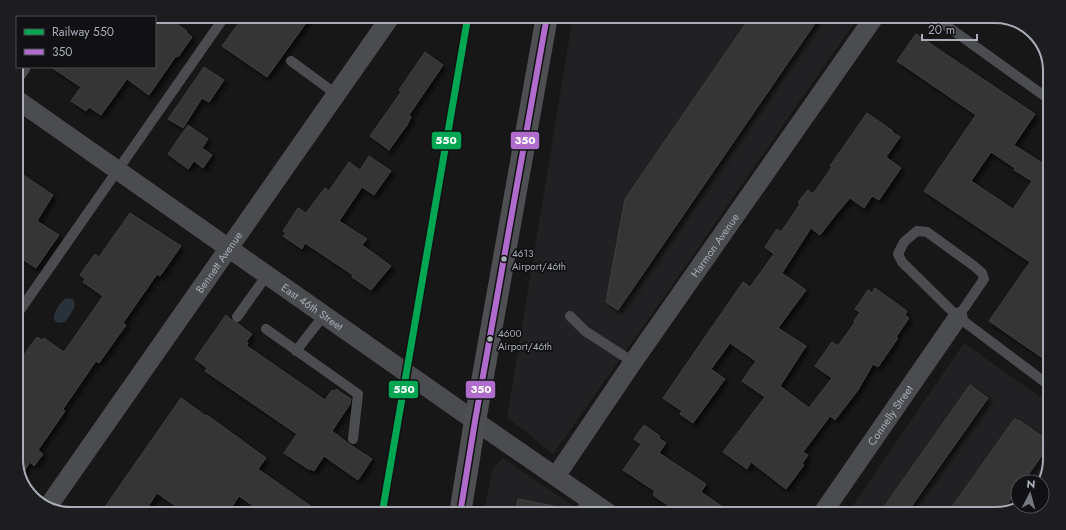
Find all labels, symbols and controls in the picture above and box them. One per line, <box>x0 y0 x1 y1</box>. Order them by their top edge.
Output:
legend <box>16 16 156 68</box>
scale bar <box>922 16 977 42</box>
text: 20 m <box>928 21 955 39</box>
text: Railway 550 <box>52 23 114 41</box>
text: 350 <box>52 43 73 61</box>
line badge: 550 <box>431 131 462 150</box>
line badge: 350 <box>510 131 540 150</box>
text: 550 <box>435 132 457 148</box>
text: 350 <box>514 132 536 148</box>
street label: Harmon Avenue <box>687 210 743 281</box>
street label: Bennett Avenue <box>192 228 246 296</box>
place label: 4613 Airport/46th <box>512 246 566 274</box>
marker: 4613 Airport/46th <box>499 254 509 264</box>
street label: East 46th Street <box>278 280 347 334</box>
place label: 4600 Airport/46th <box>498 326 552 354</box>
marker: 4600 Airport/46th <box>485 334 495 344</box>
line badge: 550 <box>388 380 419 399</box>
line badge: 350 <box>465 380 496 399</box>
text: 550 <box>393 381 415 397</box>
text: 350 <box>470 381 492 397</box>
street label: Connelly Street <box>864 381 917 449</box>
north arrow <box>1010 474 1050 514</box>
text: N <box>1026 476 1036 492</box>

